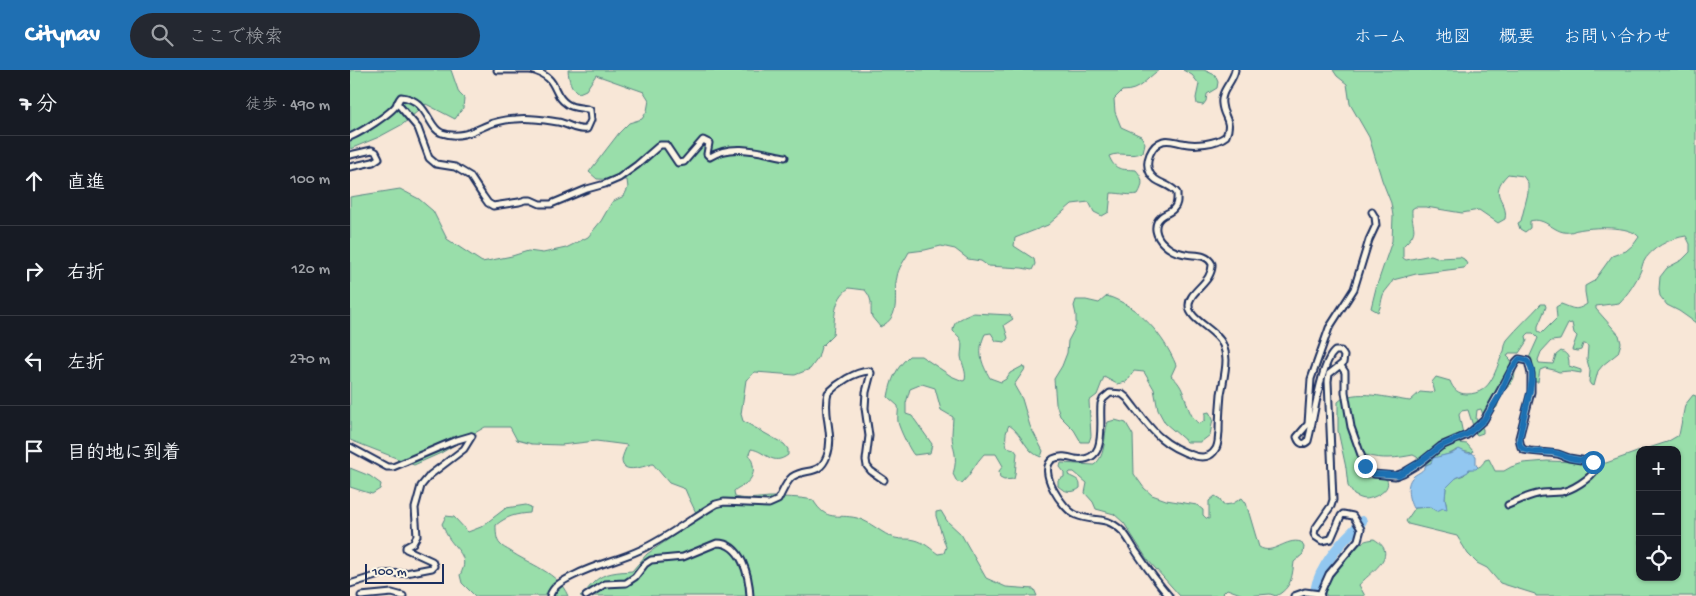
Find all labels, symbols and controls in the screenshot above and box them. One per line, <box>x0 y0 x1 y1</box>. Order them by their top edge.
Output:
search box <box>130 13 480 58</box>
text: Citynav <box>25 21 100 50</box>
icon: search <box>148 21 176 49</box>
text: ここで検索 <box>188 27 283 50</box>
text: ホーム <box>1354 28 1407 49</box>
text: 地図 <box>1435 28 1471 49</box>
text: 概要 <box>1499 28 1535 49</box>
text: お問い合わせ <box>1563 28 1671 49</box>
text: 7 分 <box>20 94 57 119</box>
text: 徒歩 · 490 m <box>246 97 330 116</box>
icon: ahead <box>20 167 48 195</box>
text: 100 m <box>290 171 330 190</box>
text: 直進 <box>67 173 105 196</box>
icon: right <box>20 257 48 285</box>
text: 120 m <box>291 261 330 280</box>
text: 右折 <box>67 263 105 286</box>
icon: left <box>20 347 48 375</box>
text: 270 m <box>290 351 330 370</box>
text: 左折 <box>67 353 105 376</box>
icon: arrive <box>20 437 48 465</box>
text: 目的地に到着 <box>67 443 181 466</box>
map controls <box>1636 446 1681 581</box>
button: + <box>1636 446 1681 491</box>
route start <box>1582 451 1605 474</box>
route end <box>1354 455 1377 478</box>
button: − <box>1636 491 1681 536</box>
button: locate <box>1636 536 1681 581</box>
scale bar <box>365 561 444 584</box>
text: 100 m <box>372 564 407 581</box>

